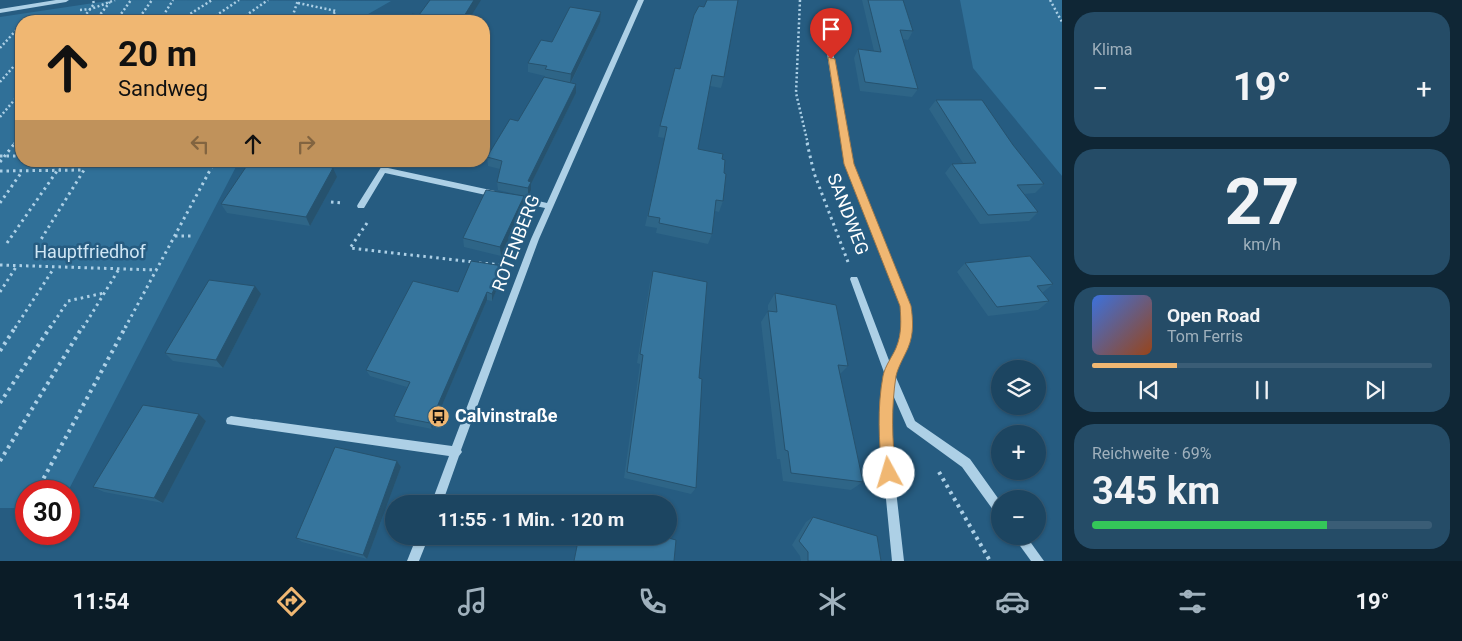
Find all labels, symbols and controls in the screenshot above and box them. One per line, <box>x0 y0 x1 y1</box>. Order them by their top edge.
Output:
pin <box>810 8 852 59</box>
icon: arrive <box>817 15 845 43</box>
text: 20 m <box>118 34 197 75</box>
icon: ahead <box>35 35 100 100</box>
text: Klima <box>1092 40 1133 59</box>
text: 19° <box>1233 65 1291 109</box>
text: − <box>1092 72 1108 105</box>
text: + <box>1416 72 1432 105</box>
text: Sandweg <box>118 76 208 101</box>
icon: left <box>186 130 214 158</box>
icon: ahead <box>239 130 267 158</box>
icon: right <box>292 130 320 158</box>
text: 27 <box>1225 164 1299 240</box>
street label: SANDWEG <box>823 170 874 258</box>
street label: ROTENBERG <box>487 192 544 294</box>
text: km/h <box>1243 235 1281 254</box>
park label: Hauptfriedhof <box>34 241 146 262</box>
text: Open Road <box>1167 304 1260 327</box>
text: Tom Ferris <box>1167 327 1243 346</box>
map controls <box>991 360 1046 545</box>
button: layers <box>991 360 1046 415</box>
icon: previous <box>1135 376 1163 404</box>
icon: pause <box>1248 376 1276 404</box>
icon: next <box>1361 376 1389 404</box>
bus stop icon: Calvinstraße <box>427 404 451 428</box>
place label: Calvinstraße <box>455 405 558 426</box>
button: + <box>991 425 1046 480</box>
text: Reichweite · 69% <box>1092 444 1211 463</box>
position arrow <box>862 446 914 498</box>
text: 345 km <box>1092 469 1220 513</box>
speed limit sign: 30 <box>15 480 80 545</box>
button: − <box>991 490 1046 545</box>
text: 11:55 · 1 Min. · 120 m <box>438 508 624 531</box>
icon: directions <box>274 584 309 619</box>
icon: music <box>455 584 490 619</box>
icon: phone <box>635 584 670 619</box>
icon: climate <box>815 584 850 619</box>
icon: car <box>995 584 1030 619</box>
icon: filters <box>1175 584 1210 619</box>
text: 11:54 <box>73 589 129 614</box>
text: 19° <box>1355 589 1389 614</box>

